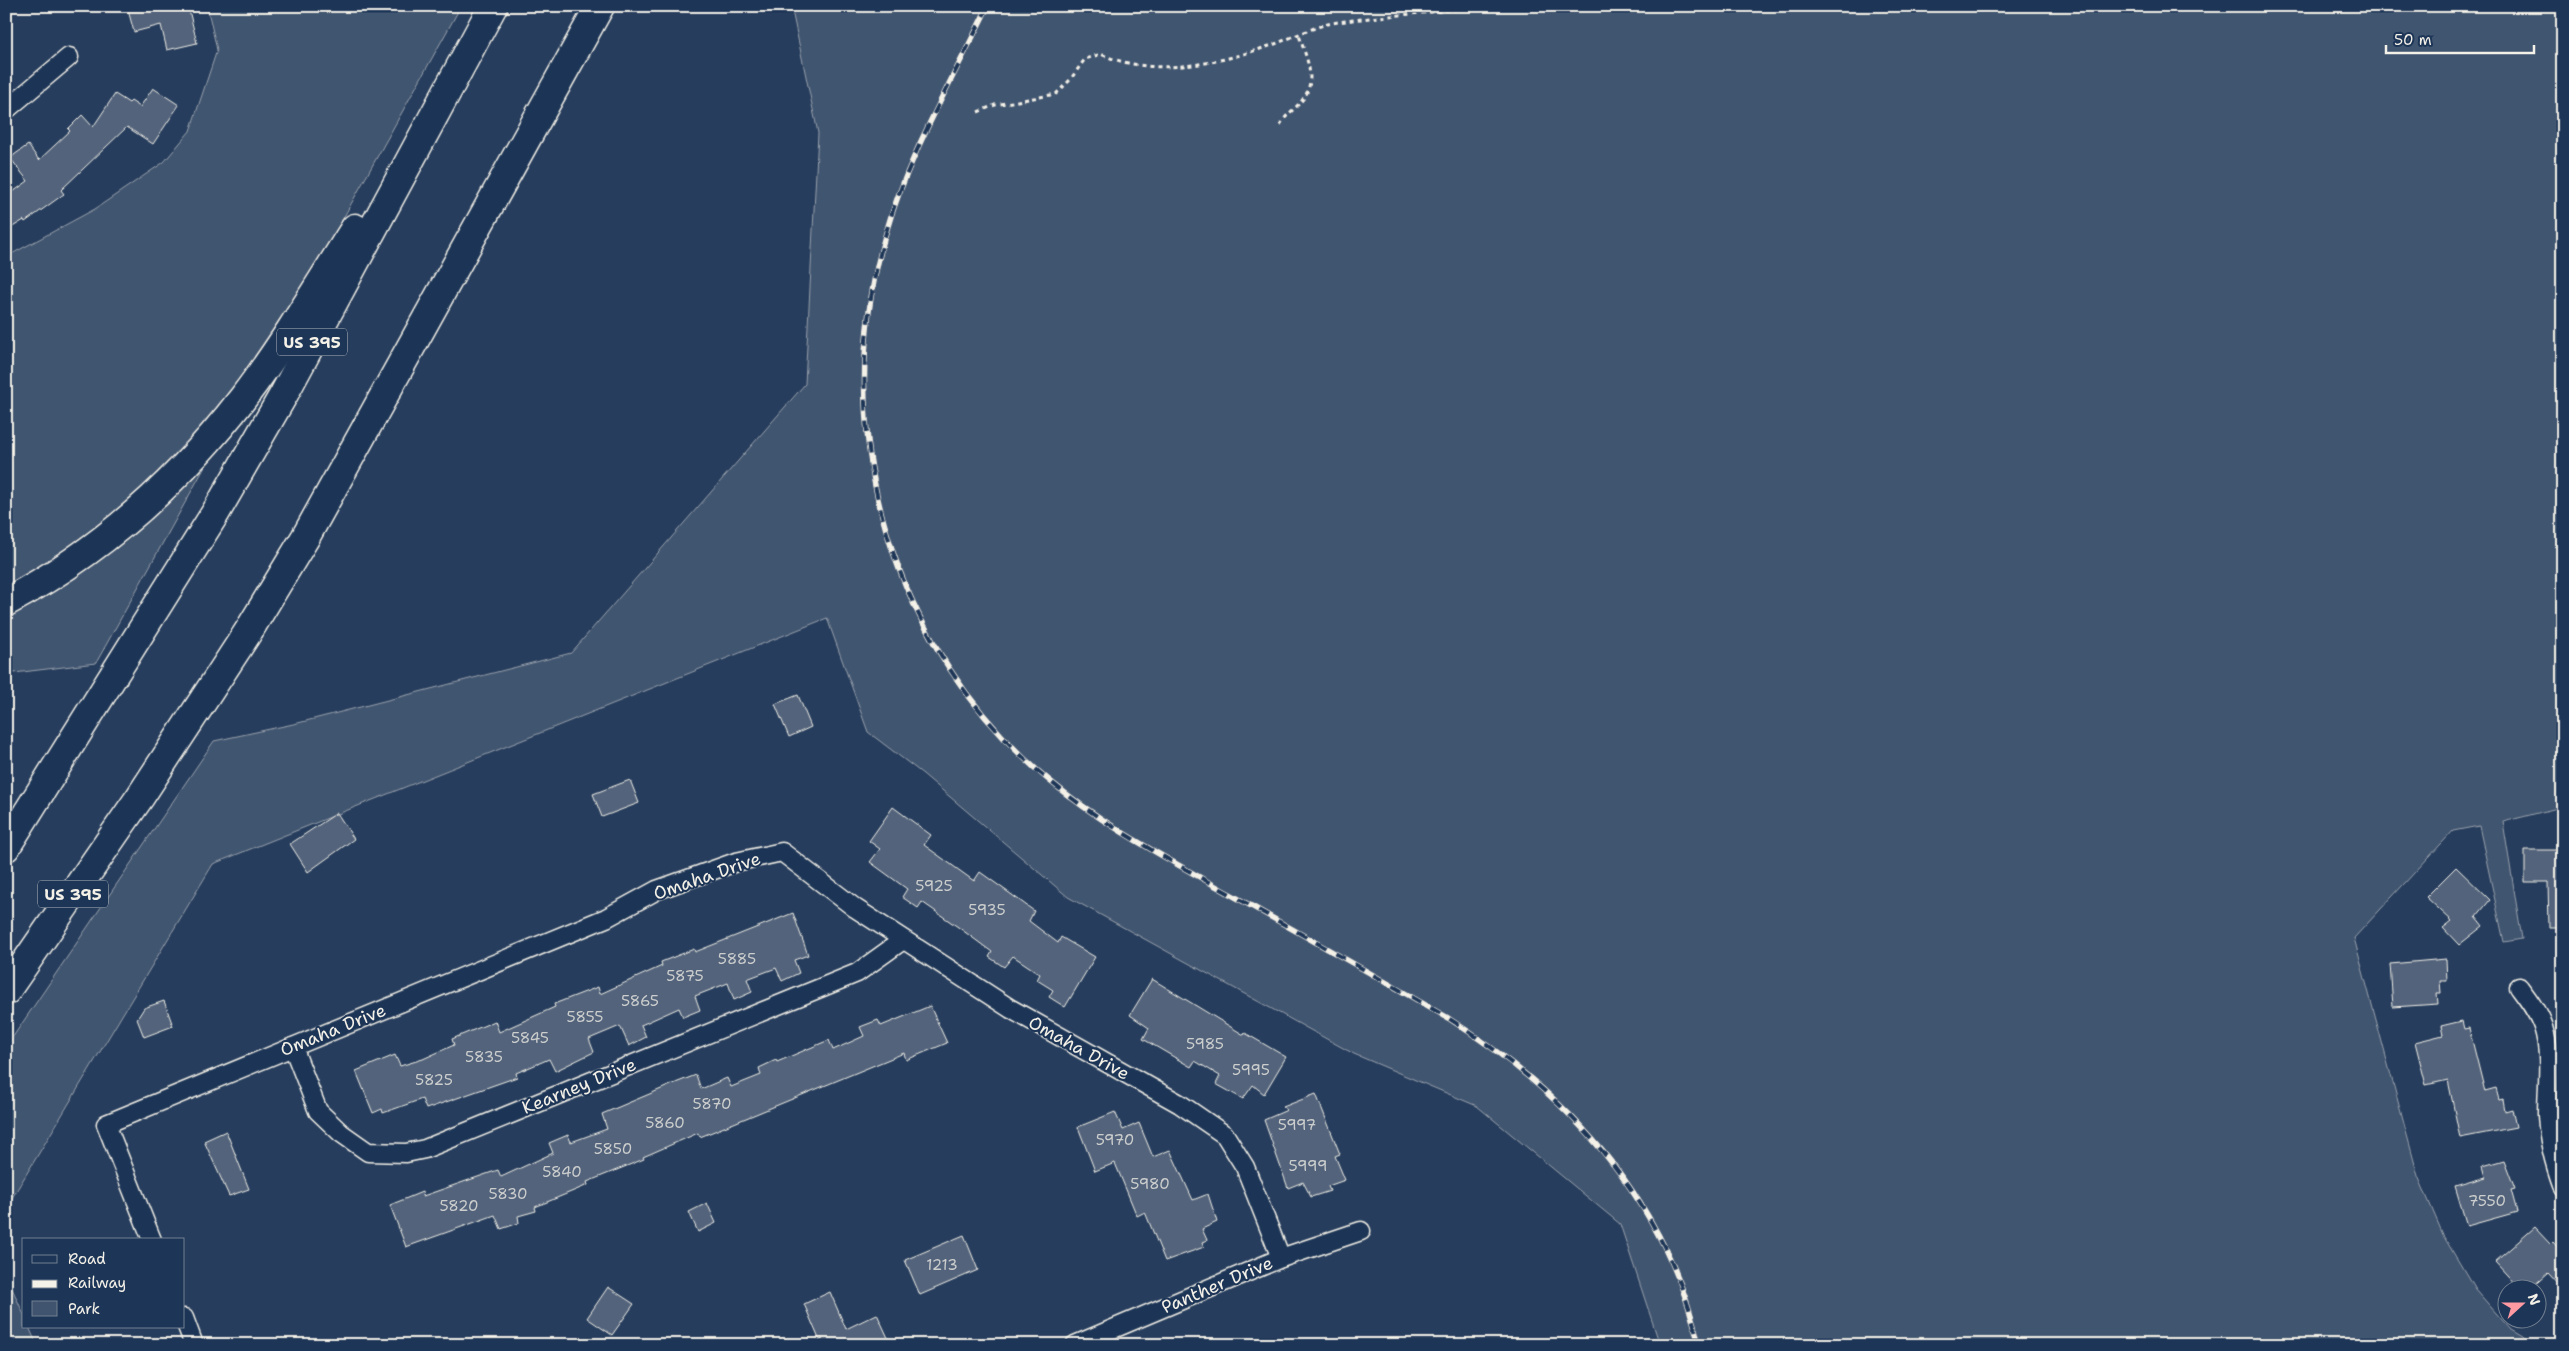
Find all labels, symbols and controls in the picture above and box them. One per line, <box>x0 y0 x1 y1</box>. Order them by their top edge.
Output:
scale bar <box>2386 22 2534 54</box>
text: 50 m <box>2394 30 2432 50</box>
road number: US 395 <box>277 328 347 356</box>
street label: Omaha Drive <box>650 846 764 906</box>
house number: 5925 <box>915 876 953 896</box>
road number: US 395 <box>38 881 108 908</box>
house number: 5935 <box>968 900 1006 920</box>
house number: 5885 <box>718 949 756 969</box>
house number: 5875 <box>666 966 704 986</box>
house number: 5865 <box>621 991 659 1011</box>
street label: Omaha Drive <box>277 998 389 1062</box>
house number: 5855 <box>567 1007 603 1027</box>
street label: Omaha Drive <box>1024 1010 1134 1086</box>
house number: 5845 <box>511 1028 549 1048</box>
house number: 5985 <box>1186 1034 1224 1054</box>
house number: 5835 <box>465 1047 503 1067</box>
street label: Kearney Drive <box>518 1052 640 1120</box>
house number: 5995 <box>1232 1060 1270 1080</box>
house number: 5825 <box>415 1070 453 1090</box>
house number: 5870 <box>692 1094 732 1114</box>
house number: 5860 <box>645 1113 685 1133</box>
house number: 5997 <box>1278 1115 1316 1135</box>
house number: 5970 <box>1096 1130 1134 1150</box>
house number: 5850 <box>594 1139 632 1159</box>
house number: 5999 <box>1289 1156 1327 1176</box>
house number: 5840 <box>542 1162 582 1182</box>
house number: 5980 <box>1130 1174 1170 1194</box>
house number: 5830 <box>488 1184 528 1204</box>
house number: 7550 <box>2468 1191 2506 1211</box>
house number: 5820 <box>440 1196 478 1216</box>
legend <box>22 1238 185 1328</box>
text: Road <box>68 1249 106 1269</box>
street label: Panther Drive <box>1158 1251 1276 1319</box>
house number: 1213 <box>926 1255 958 1275</box>
text: Railway <box>68 1273 126 1293</box>
north arrow <box>2496 1278 2546 1328</box>
text: N <box>2524 1291 2545 1308</box>
text: Park <box>68 1299 100 1319</box>

